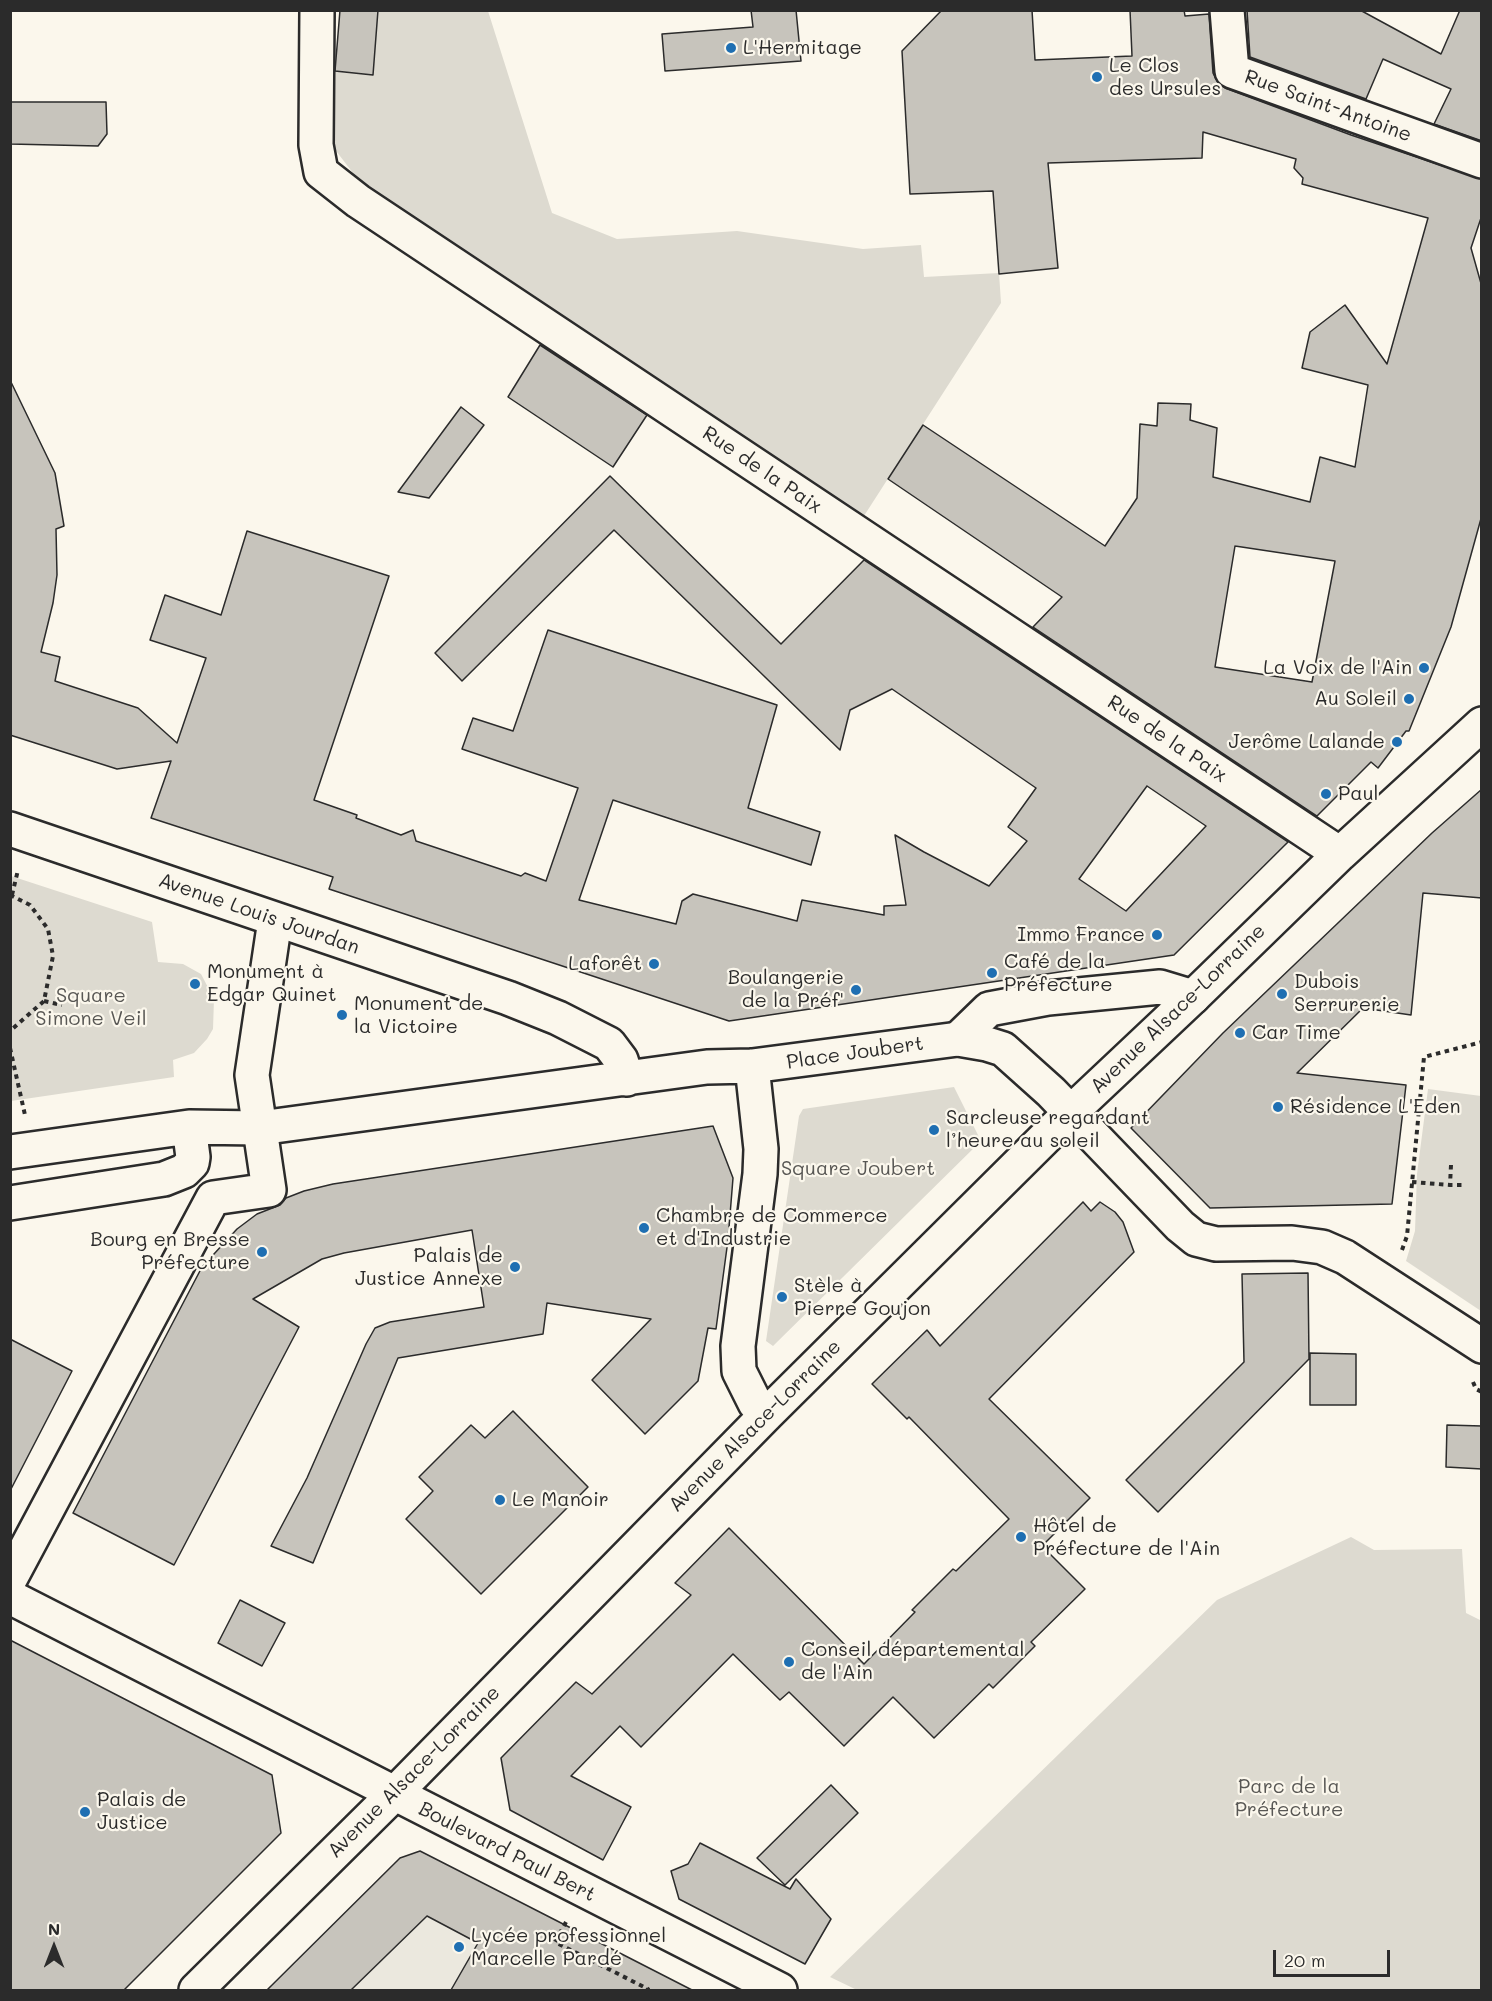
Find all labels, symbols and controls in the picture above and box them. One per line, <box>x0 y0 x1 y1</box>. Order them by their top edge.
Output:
place label: L'Hermitage <box>743 36 862 60</box>
marker: L'Hermitage <box>724 41 738 55</box>
place label: Le Clos des Ursules <box>1109 54 1221 101</box>
street label: Rue Saint-Antoine <box>1241 65 1415 147</box>
marker: Le Clos des Ursules <box>1090 70 1104 84</box>
street label: Rue de la Paix <box>698 421 826 519</box>
place label: La Voix de l'Ain <box>1263 656 1412 680</box>
marker: La Voix de l'Ain <box>1417 661 1431 675</box>
place label: Au Soleil <box>1314 687 1397 711</box>
street label: Rue de la Paix <box>1103 690 1231 788</box>
marker: Au Soleil <box>1402 692 1416 706</box>
place label: Jerôme Lalande <box>1228 730 1385 754</box>
marker: Jerôme Lalande <box>1390 735 1404 749</box>
place label: Paul <box>1338 782 1379 806</box>
marker: Paul <box>1319 787 1333 801</box>
street label: Avenue Louis Jourdan <box>155 868 363 960</box>
street label: Avenue Alsace-Lorraine <box>1086 919 1270 1099</box>
place label: Immo France <box>1017 923 1145 947</box>
marker: Immo France <box>1150 928 1164 942</box>
place label: Café de la Préfecture <box>1004 950 1113 997</box>
place label: Laforêt <box>568 952 642 976</box>
marker: Laforêt <box>647 957 661 971</box>
place label: Monument à Edgar Quinet <box>207 960 337 1007</box>
place label: Boulangerie de la Préf' <box>728 966 844 1013</box>
marker: Café de la Préfecture <box>985 966 999 980</box>
place label: Dubois Serrurerie <box>1294 970 1400 1017</box>
marker: Monument à Edgar Quinet <box>188 977 202 991</box>
marker: Boulangerie de la Préf' <box>849 983 863 997</box>
park label: Square Simone Veil <box>35 984 147 1031</box>
marker: Dubois Serrurerie <box>1275 987 1289 1001</box>
place label: Monument de la Victoire <box>354 992 483 1039</box>
marker: Monument de la Victoire <box>335 1008 349 1022</box>
place label: Car Time <box>1252 1021 1341 1045</box>
marker: Car Time <box>1233 1026 1247 1040</box>
street label: Place Joubert <box>785 1032 925 1074</box>
place label: Résidence L'Eden <box>1290 1095 1461 1119</box>
marker: Résidence L'Eden <box>1271 1100 1285 1114</box>
place label: Sarcleuse regardant l’heure au soleil <box>946 1106 1150 1153</box>
marker: Sarcleuse regardant l’heure au soleil <box>927 1123 941 1137</box>
park label: Square Joubert <box>781 1157 935 1181</box>
place label: Chambre de Commerce et d'Industrie <box>656 1204 888 1251</box>
marker: Chambre de Commerce et d'Industrie <box>637 1221 651 1235</box>
place label: Bourg en Bresse Préfecture <box>90 1228 250 1275</box>
place label: Palais de Justice Annexe <box>355 1244 503 1291</box>
marker: Bourg en Bresse Préfecture <box>255 1245 269 1259</box>
marker: Palais de Justice Annexe <box>508 1260 522 1274</box>
place label: Stèle à Pierre Goujon <box>794 1274 931 1321</box>
marker: Stèle à Pierre Goujon <box>775 1290 789 1304</box>
street label: Avenue Alsace-Lorraine <box>664 1335 846 1517</box>
place label: Le Manoir <box>512 1488 609 1512</box>
marker: Le Manoir <box>493 1493 507 1507</box>
place label: Hôtel de Préfecture de l'Ain <box>1033 1514 1220 1561</box>
marker: Hôtel de Préfecture de l'Ain <box>1014 1530 1028 1544</box>
place label: Conseil départemental de l'Ain <box>801 1638 1025 1685</box>
marker: Conseil départemental de l'Ain <box>782 1655 796 1669</box>
street label: Avenue Alsace-Lorraine <box>323 1681 505 1863</box>
park label: Parc de la Préfecture <box>1235 1775 1343 1822</box>
place label: Palais de Justice <box>97 1788 186 1835</box>
street label: Boulevard Paul Bert <box>414 1797 600 1907</box>
marker: Palais de Justice <box>78 1805 92 1819</box>
north arrow <box>24 1917 84 1977</box>
text: N <box>48 1918 60 1939</box>
place label: Lycée professionnel Marcelle Pardé <box>471 1924 666 1971</box>
scale bar <box>1276 1938 1393 1976</box>
marker: Lycée professionnel Marcelle Pardé <box>452 1940 466 1954</box>
text: 20 m <box>1284 1948 1325 1972</box>

